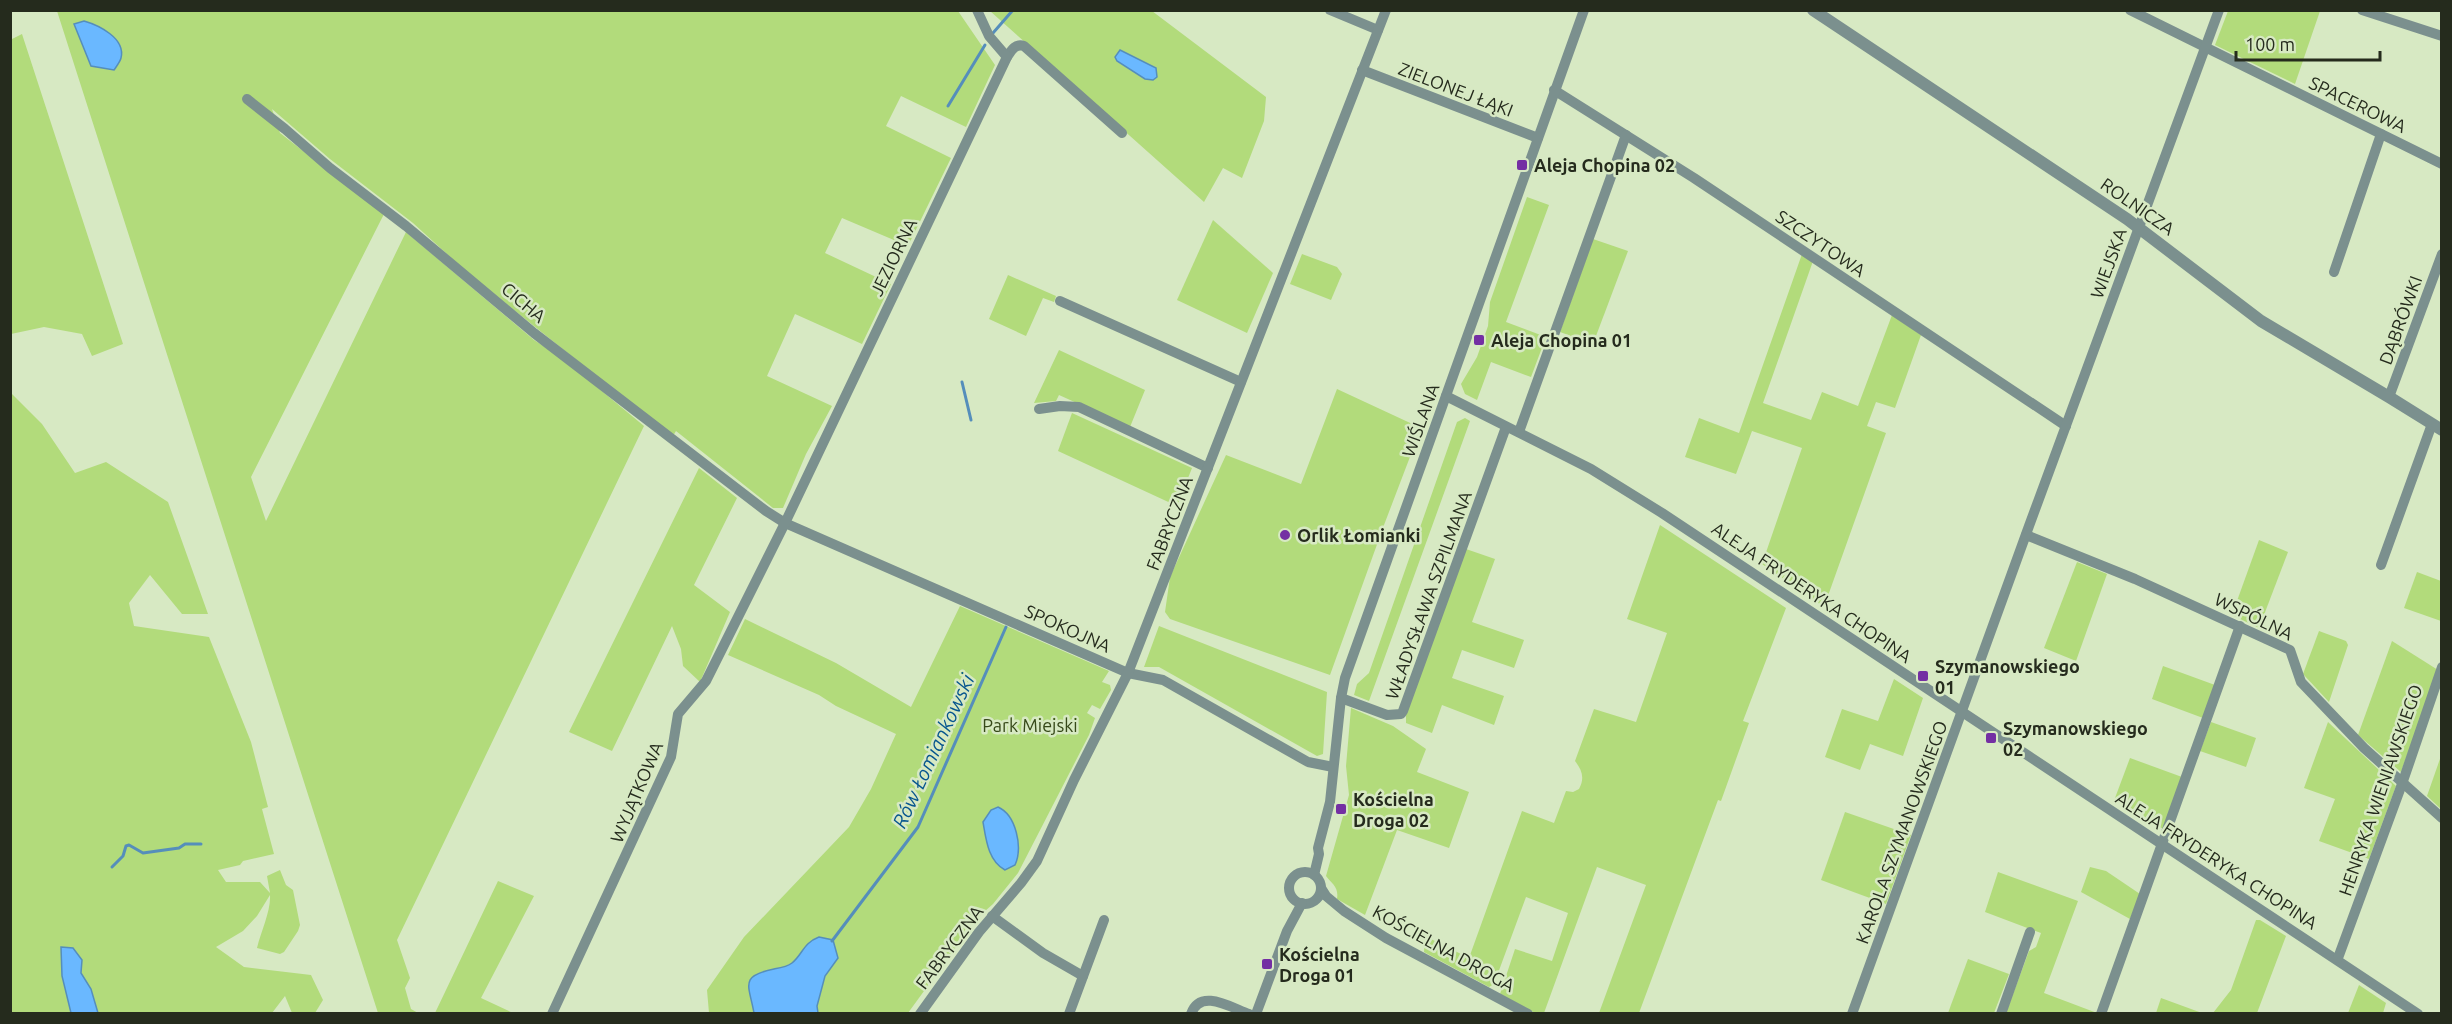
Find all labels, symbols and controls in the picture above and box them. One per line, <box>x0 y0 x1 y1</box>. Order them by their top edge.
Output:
scale bar <box>2236 24 2380 62</box>
text: 100 m <box>2245 34 2295 54</box>
street label: ZIELONEJ ŁĄKI <box>1396 58 1516 120</box>
street label: SPACEROWA <box>2306 72 2410 136</box>
place label: Aleja Chopina 02 <box>1534 155 1675 175</box>
marker: Aleja Chopina 02 <box>1515 158 1529 172</box>
street label: ROLNICZA <box>2097 173 2179 239</box>
street label: SZCZYTOWA <box>1772 206 1870 280</box>
street label: JEZIORNA <box>866 215 920 299</box>
street label: WIEJSKA <box>2086 225 2130 301</box>
street label: DĄBRÓWKI <box>2374 273 2425 367</box>
street label: CICHA <box>498 278 550 326</box>
place label: Aleja Chopina 01 <box>1491 330 1632 350</box>
marker: Aleja Chopina 01 <box>1472 333 1486 347</box>
street label: WIŚLANA <box>1397 380 1443 459</box>
street label: FABRYCZNA <box>1142 473 1196 573</box>
street label: WŁADYSŁAWA SZPILMANA <box>1381 488 1475 702</box>
street label: ALEJA FRYDERYKA CHOPINA <box>1709 518 1916 666</box>
place label: Orlik Łomianki <box>1297 525 1421 545</box>
marker: Orlik Łomianki <box>1278 528 1292 542</box>
street label: WSPÓLNA <box>2212 588 2297 644</box>
street label: SPOKOJNA <box>1022 600 1114 656</box>
place label: Szymanowskiego 01 <box>1935 656 2080 697</box>
marker: Szymanowskiego 01 <box>1916 669 1930 683</box>
water label: Rów Łomiankowski <box>887 670 979 831</box>
street label: HENRYKA WIENIAWSKIEGO <box>2334 682 2426 898</box>
park label: Park Miejski <box>982 715 1078 735</box>
street label: KAROLA SZYMANOWSKIEGO <box>1851 718 1951 946</box>
place label: Szymanowskiego 02 <box>2003 718 2148 759</box>
marker: Szymanowskiego 02 <box>1984 731 1998 745</box>
street label: WYJĄTKOWA <box>606 738 666 846</box>
street label: ALEJA FRYDERYKA CHOPINA <box>2113 787 2322 933</box>
place label: Kościelna Droga 02 <box>1353 789 1434 830</box>
marker: Kościelna Droga 02 <box>1334 802 1348 816</box>
street label: KOŚCIELNA DROGA <box>1370 900 1519 995</box>
street label: FABRYCZNA <box>911 901 987 992</box>
place label: Kościelna Droga 01 <box>1279 944 1360 985</box>
marker: Kościelna Droga 01 <box>1260 957 1274 971</box>

